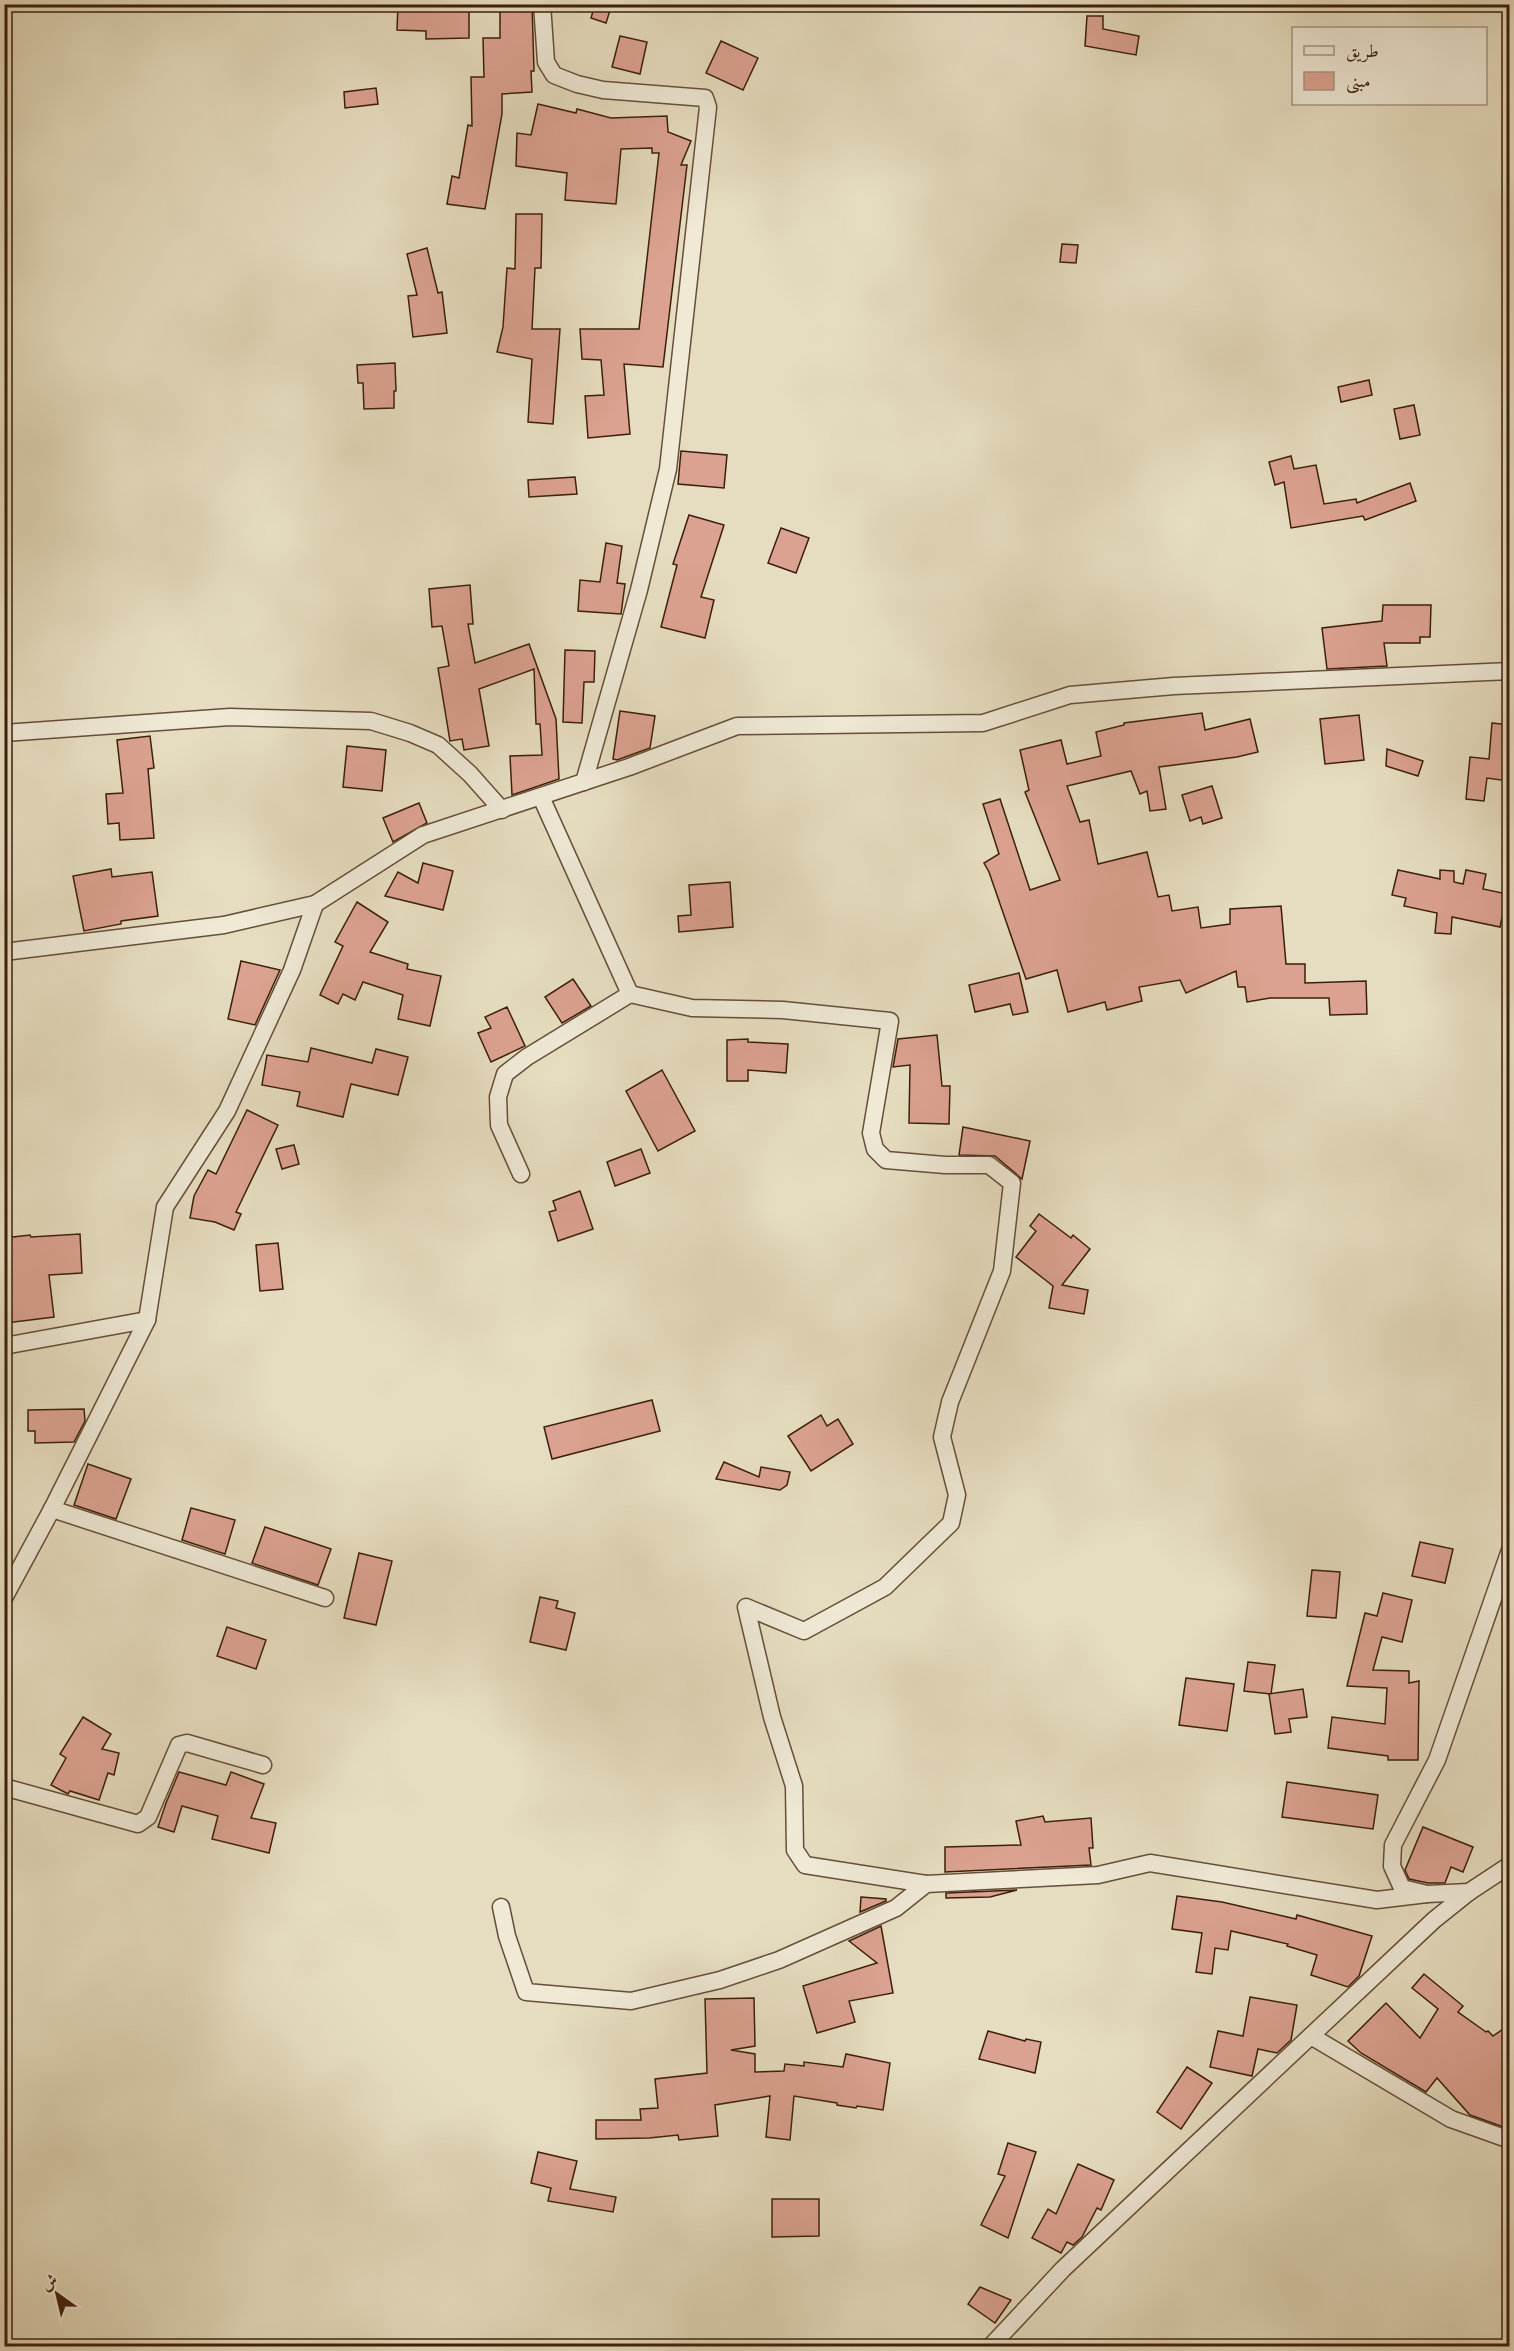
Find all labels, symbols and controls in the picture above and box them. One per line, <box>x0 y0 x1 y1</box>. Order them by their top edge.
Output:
legend <box>1292 27 1487 105</box>
text: طريق <box>1346 41 1379 63</box>
text: مبنى <box>1346 71 1371 94</box>
north arrow <box>27 2264 87 2324</box>
text: ش <box>37 2270 61 2294</box>

